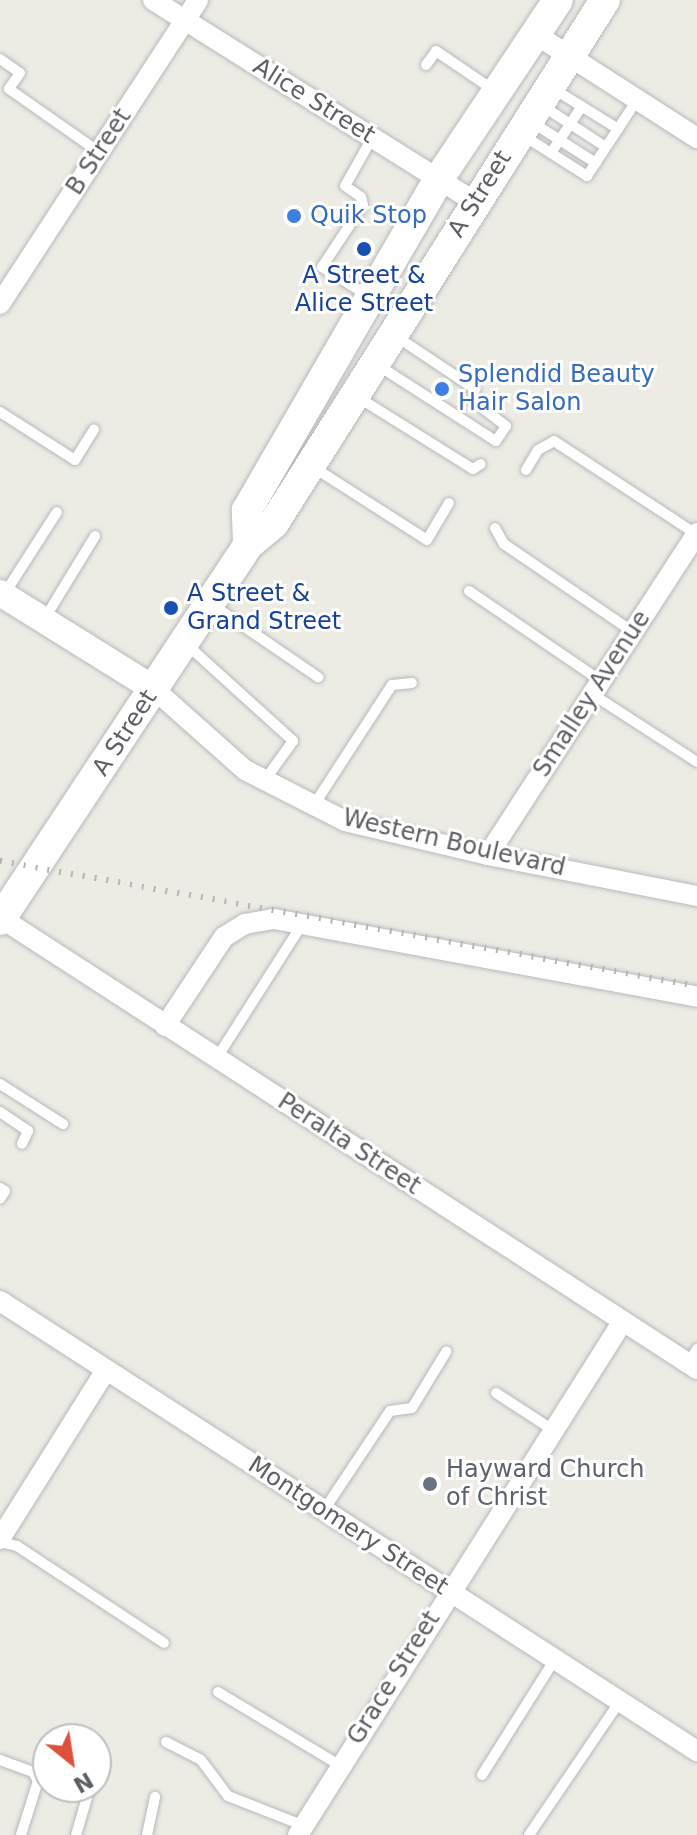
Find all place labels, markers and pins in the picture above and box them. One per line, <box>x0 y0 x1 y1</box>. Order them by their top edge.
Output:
place label: Quik Stop <box>310 202 427 230</box>
marker: Quik Stop <box>285 207 303 225</box>
marker: A Street & Alice Street <box>355 240 373 258</box>
place label: A Street & Alice Street <box>295 262 433 318</box>
place label: Splendid Beauty Hair Salon <box>458 361 655 417</box>
marker: Splendid Beauty Hair Salon <box>433 380 451 398</box>
place label: A Street & Grand Street <box>187 580 341 636</box>
marker: A Street & Grand Street <box>162 599 180 617</box>
place label: Hayward Church of Christ <box>446 1456 645 1512</box>
marker: Hayward Church of Christ <box>421 1475 439 1493</box>

